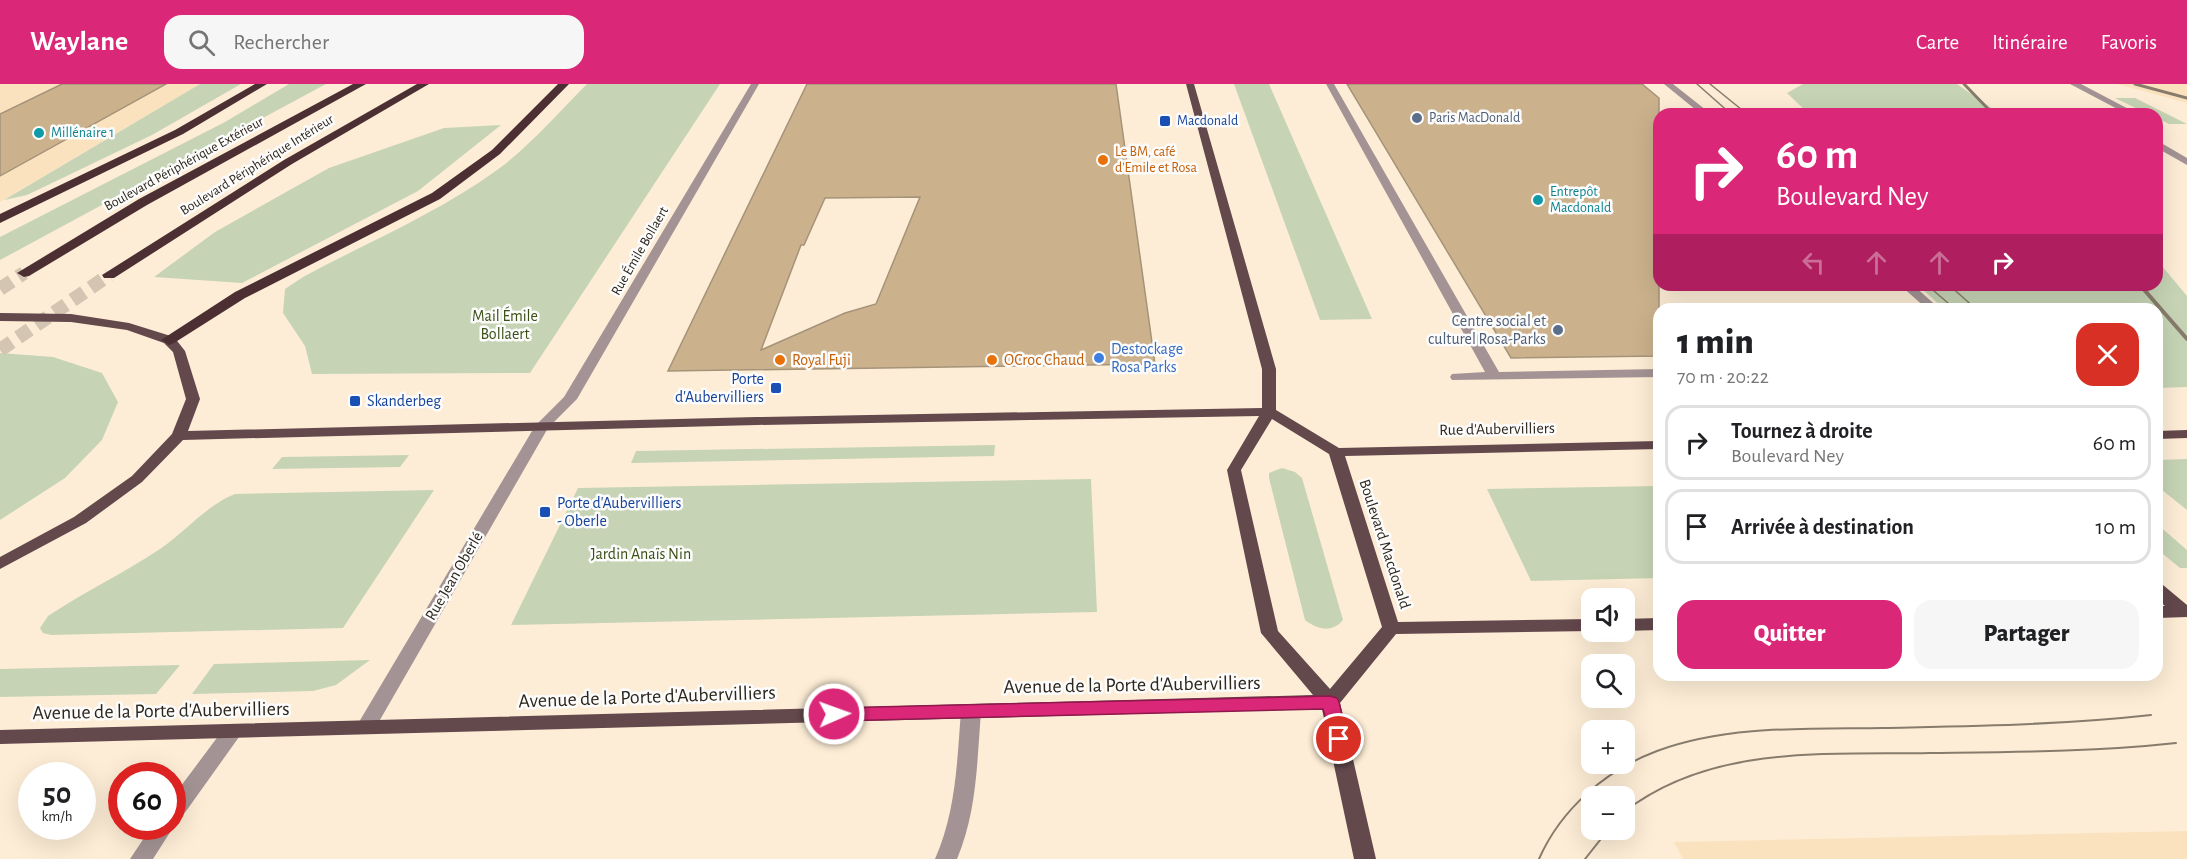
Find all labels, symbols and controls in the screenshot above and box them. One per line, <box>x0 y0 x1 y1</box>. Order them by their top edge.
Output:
search box <box>164 15 584 69</box>
icon: search <box>185 26 218 59</box>
text: Waylane <box>30 28 128 56</box>
text: Rechercher <box>233 31 329 53</box>
text: Carte <box>1916 32 1959 53</box>
text: Itinéraire <box>1992 32 2068 53</box>
text: Favoris <box>2101 32 2157 53</box>
marker: Paris MacDonald <box>1410 111 1424 125</box>
place label: Paris MacDonald <box>1429 111 1520 125</box>
street label: Boulevard Périphérique Intérieur <box>178 112 336 218</box>
street label: Boulevard Périphérique Extérieur <box>102 114 266 214</box>
marker: Macdonald <box>1158 114 1172 128</box>
place label: Macdonald <box>1177 114 1238 128</box>
marker: Millénaire 1 <box>32 126 46 140</box>
place label: Millénaire 1 <box>51 126 114 140</box>
icon: right <box>1677 132 1755 210</box>
text: 60 m <box>1776 134 1858 176</box>
place label: Le BM, café d'Emile et Rosa <box>1115 145 1198 175</box>
marker: Le BM, café d'Emile et Rosa <box>1096 153 1110 167</box>
text: Boulevard Ney <box>1776 183 1929 210</box>
place label: Entrepôt Macdonald <box>1550 185 1611 215</box>
marker: Entrepôt Macdonald <box>1531 193 1545 207</box>
street label: Rue Émile Bollaert <box>606 202 671 298</box>
icon: left <box>1797 246 1830 279</box>
icon: ahead <box>1860 246 1893 279</box>
icon: ahead <box>1923 246 1956 279</box>
icon: right <box>1986 246 2019 279</box>
park label: Mail Émile Bollaert <box>472 306 538 342</box>
place label: Centre social et culturel Rosa-Parks <box>1428 313 1546 347</box>
marker: Centre social et culturel Rosa-Parks <box>1551 323 1565 337</box>
button: close <box>2076 323 2139 386</box>
text: 1 min <box>1677 324 1754 360</box>
place label: Destockage Rosa Parks <box>1111 341 1183 375</box>
marker: Destockage Rosa Parks <box>1092 351 1106 365</box>
place label: Royal Fuji <box>792 352 851 369</box>
place label: OCroc Chaud <box>1004 352 1084 368</box>
marker: Royal Fuji <box>773 353 787 367</box>
marker: OCroc Chaud <box>985 353 999 367</box>
text: 70 m · 20:22 <box>1677 367 1769 387</box>
place label: Porte d'Aubervilliers <box>675 371 764 405</box>
marker: Porte d'Aubervilliers <box>769 381 783 395</box>
place label: Skanderbeg <box>367 393 441 409</box>
marker: Skanderbeg <box>348 394 362 408</box>
street label: Rue d'Aubervilliers <box>1439 420 1555 438</box>
text: Tournez à droite <box>1731 420 1873 442</box>
icon: right <box>1680 426 1713 459</box>
text: 60 m <box>2093 432 2136 454</box>
text: Boulevard Ney <box>1731 446 1844 466</box>
street label: Boulevard Macdonald <box>1356 477 1414 611</box>
place label: Porte d'Aubervilliers - Oberle <box>557 495 681 529</box>
marker: Porte d'Aubervilliers - Oberle <box>538 505 552 519</box>
icon: arrive <box>1680 510 1713 543</box>
text: Arrivée à destination <box>1731 516 1914 538</box>
text: 10 m <box>2096 516 2136 538</box>
street label: Rue Jean Oberlé <box>422 529 486 623</box>
park label: Jardin Anaïs Nin <box>591 546 691 562</box>
map controls <box>1581 588 1635 840</box>
button: sound <box>1581 588 1635 642</box>
button: Quitter <box>1677 600 1902 669</box>
button: Partager <box>1914 600 2139 669</box>
button: search <box>1581 654 1635 708</box>
street label: Avenue de la Porte d'Aubervilliers <box>1003 673 1261 697</box>
position arrow <box>802 682 866 746</box>
street label: Avenue de la Porte d'Aubervilliers <box>518 683 776 711</box>
street label: Avenue de la Porte d'Aubervilliers <box>32 699 290 723</box>
pin <box>1313 713 1364 764</box>
button: + <box>1581 720 1635 774</box>
icon: arrive <box>1322 722 1355 755</box>
speed limit sign: 60 <box>108 762 186 840</box>
text: 50 <box>43 779 71 809</box>
button: − <box>1581 786 1635 840</box>
text: km/h <box>42 809 72 824</box>

